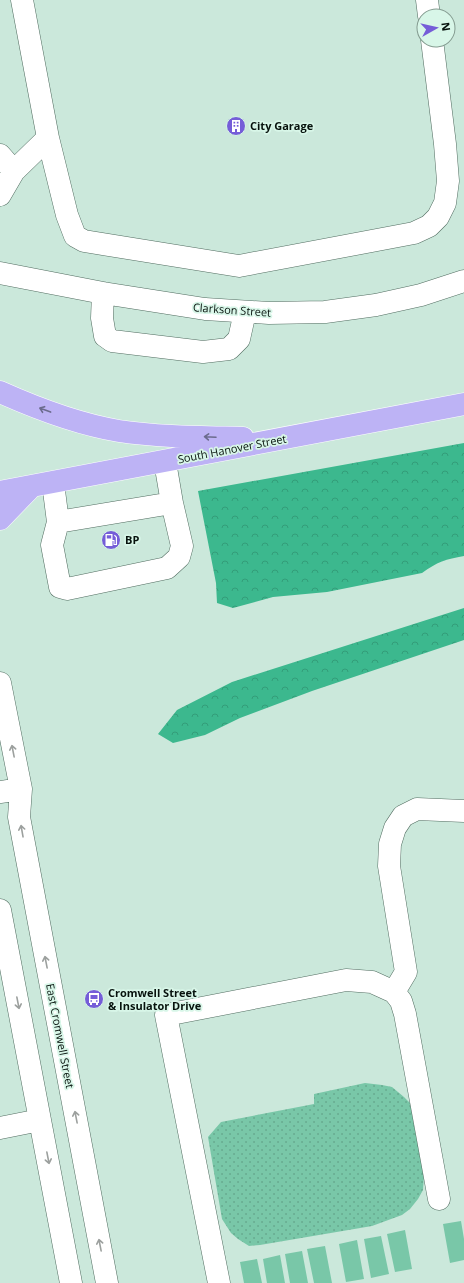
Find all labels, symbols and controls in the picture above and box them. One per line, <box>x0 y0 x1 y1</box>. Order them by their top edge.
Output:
north arrow <box>416 8 456 48</box>
text: N <box>438 21 454 32</box>
building icon: City Garage <box>225 115 247 137</box>
place label: City Garage <box>250 118 314 133</box>
street label: Clarkson Street <box>192 299 272 320</box>
one-way arrow <box>39 406 51 414</box>
street label: South Hanover Street <box>176 431 288 466</box>
one-way arrow <box>204 433 217 440</box>
fuel station icon: BP <box>100 529 122 551</box>
place label: BP <box>125 532 139 547</box>
one-way arrow <box>9 744 17 757</box>
one-way arrow <box>18 825 26 838</box>
one-way arrow <box>42 956 50 969</box>
street label: East Cromwell Street <box>43 982 78 1090</box>
place label: Cromwell Street & Insulator Drive <box>108 985 202 1013</box>
bus stop icon: Cromwell Street & Insulator Drive <box>83 988 105 1010</box>
one-way arrow <box>14 996 22 1009</box>
one-way arrow <box>71 1111 79 1124</box>
one-way arrow <box>44 1152 52 1165</box>
one-way arrow <box>96 1239 104 1252</box>

